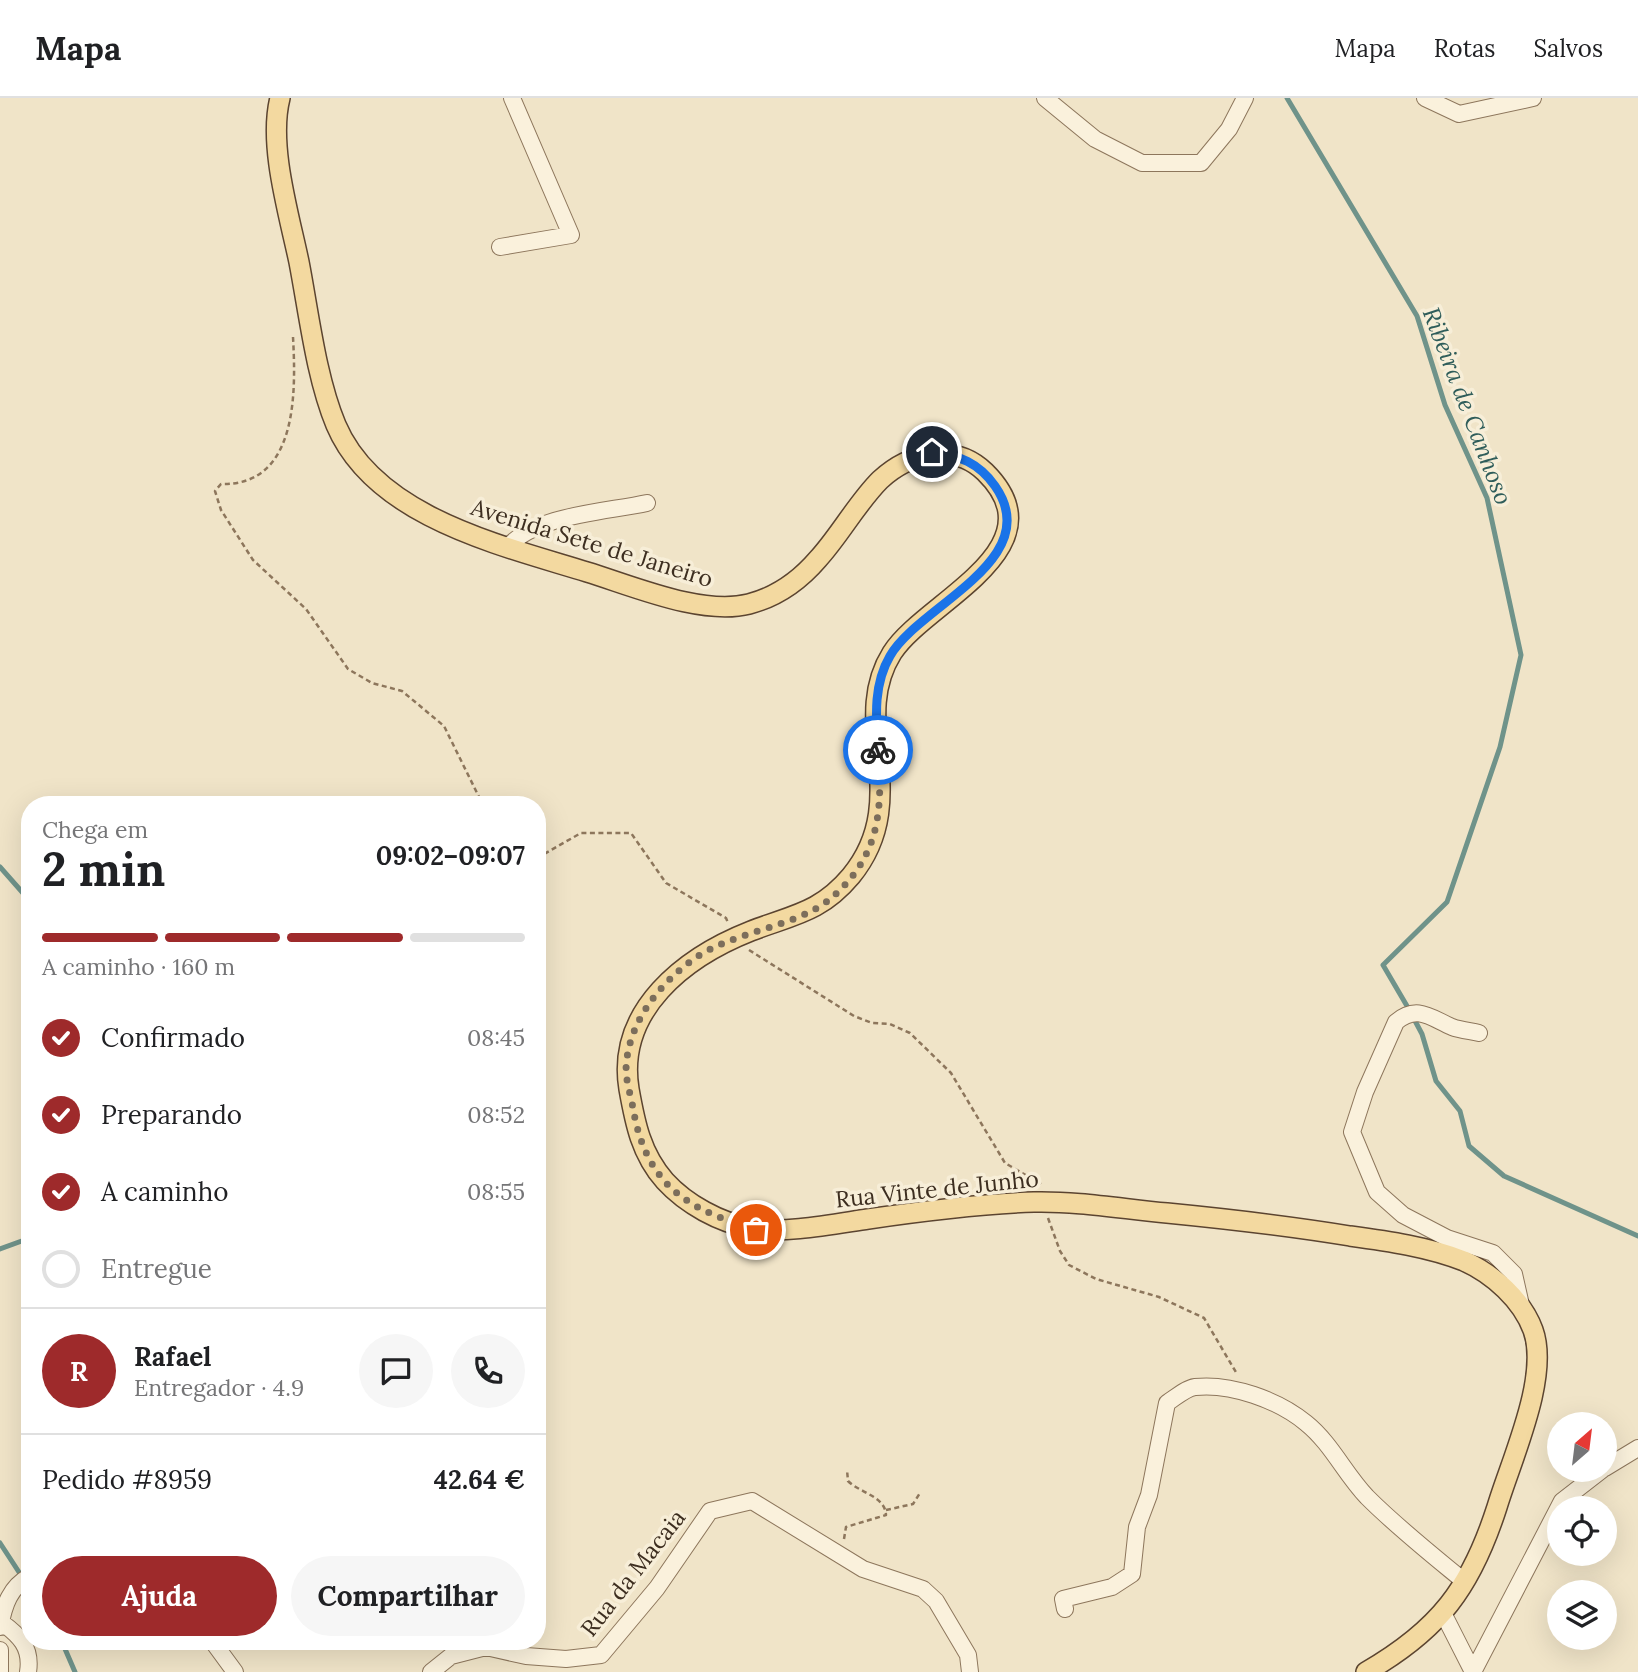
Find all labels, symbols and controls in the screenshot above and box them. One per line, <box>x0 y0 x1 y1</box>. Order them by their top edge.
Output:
text: Mapa <box>35 27 121 69</box>
text: Mapa <box>1335 33 1396 64</box>
text: Rotas <box>1434 33 1495 64</box>
text: Salvos <box>1533 33 1603 64</box>
water label: Ribeira de Canhoso <box>1416 303 1519 509</box>
pin <box>902 422 962 482</box>
icon: home <box>913 433 951 471</box>
street label: Avenida Sete de Janeiro <box>467 492 717 593</box>
courier <box>843 715 913 785</box>
icon: bike <box>859 731 897 769</box>
text: Chega em <box>42 815 148 844</box>
text: 09:02–09:07 <box>376 839 525 872</box>
text: 2 min <box>42 840 165 899</box>
text: A caminho · 160 m <box>42 952 235 981</box>
icon: check <box>42 1019 80 1057</box>
text: Confirmado <box>101 1021 245 1054</box>
text: 08:45 <box>467 1023 525 1052</box>
icon: check <box>42 1096 80 1134</box>
text: Preparando <box>101 1098 242 1131</box>
text: 08:52 <box>467 1100 525 1129</box>
street label: Rua Vinte de Junho <box>834 1163 1040 1214</box>
icon: check <box>42 1173 80 1211</box>
text: A caminho <box>101 1175 228 1208</box>
text: 08:55 <box>467 1177 525 1206</box>
pin <box>726 1200 786 1260</box>
icon: bag <box>737 1211 775 1249</box>
text: Entregue <box>101 1252 212 1285</box>
button: chat <box>359 1334 433 1408</box>
button: phone <box>451 1334 525 1408</box>
text: Rafael <box>134 1340 211 1373</box>
text: R <box>70 1355 88 1388</box>
text: Entregador · 4.9 <box>134 1373 304 1402</box>
north arrow <box>1547 1412 1617 1482</box>
map controls <box>1547 1412 1617 1650</box>
text: Pedido #8959 <box>42 1463 212 1496</box>
text: 42.64 € <box>434 1463 525 1496</box>
button: locate <box>1547 1496 1617 1566</box>
street label: Rua da Macaia <box>574 1503 691 1642</box>
button: Ajuda <box>42 1556 277 1636</box>
button: Compartilhar <box>291 1556 525 1636</box>
button: layers <box>1547 1580 1617 1650</box>

